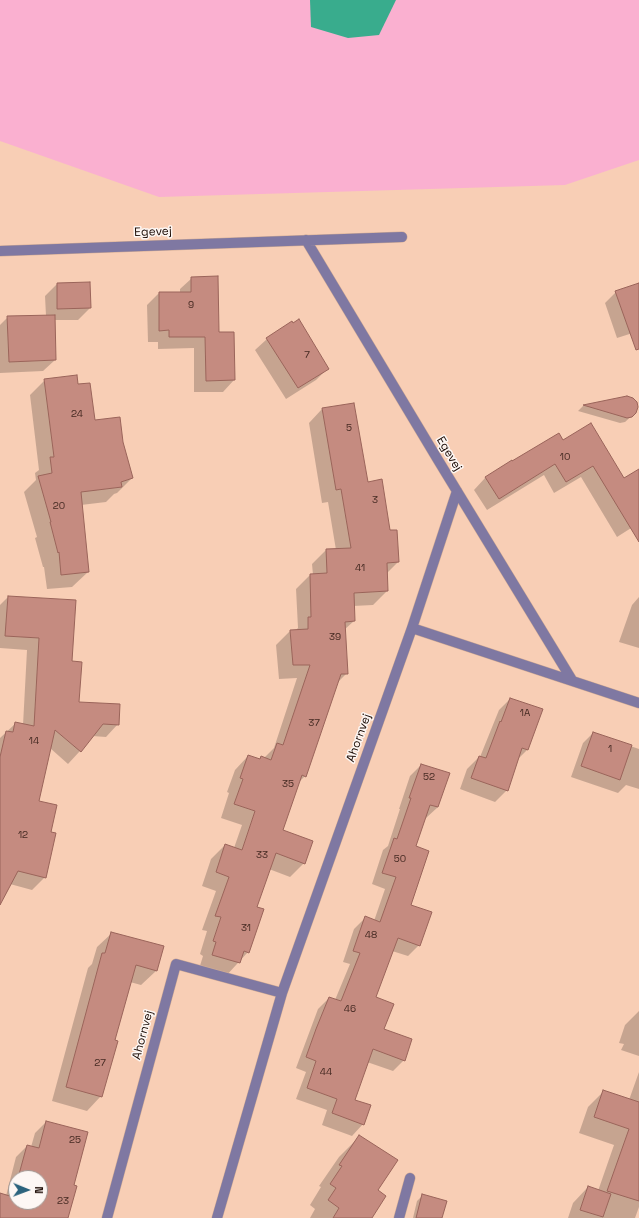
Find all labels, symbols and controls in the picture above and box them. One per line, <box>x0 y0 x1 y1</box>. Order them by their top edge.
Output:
street label: Egevej <box>134 224 172 240</box>
house number: 9 <box>188 299 194 311</box>
house number: 7 <box>304 349 310 361</box>
house number: 24 <box>71 408 83 420</box>
house number: 5 <box>346 422 352 434</box>
street label: Egevej <box>433 434 465 474</box>
house number: 10 <box>560 451 570 463</box>
house number: 3 <box>372 494 378 506</box>
house number: 20 <box>53 500 65 512</box>
house number: 41 <box>355 562 365 574</box>
house number: 39 <box>329 631 341 643</box>
house number: 1A <box>520 707 530 719</box>
street label: Ahornvej <box>344 712 374 764</box>
house number: 37 <box>308 717 320 729</box>
house number: 14 <box>29 735 39 747</box>
house number: 1 <box>608 743 612 755</box>
house number: 52 <box>423 771 435 783</box>
house number: 35 <box>282 778 294 790</box>
house number: 12 <box>18 829 28 841</box>
house number: 33 <box>256 849 268 861</box>
house number: 50 <box>394 853 406 865</box>
house number: 31 <box>241 922 251 934</box>
house number: 48 <box>365 929 377 941</box>
house number: 46 <box>344 1003 356 1015</box>
street label: Ahornvej <box>130 1009 156 1061</box>
house number: 27 <box>94 1057 106 1069</box>
house number: 44 <box>320 1066 332 1078</box>
house number: 25 <box>69 1134 81 1146</box>
north arrow <box>8 1170 48 1210</box>
text: N <box>32 1186 46 1194</box>
house number: 23 <box>57 1195 69 1207</box>

